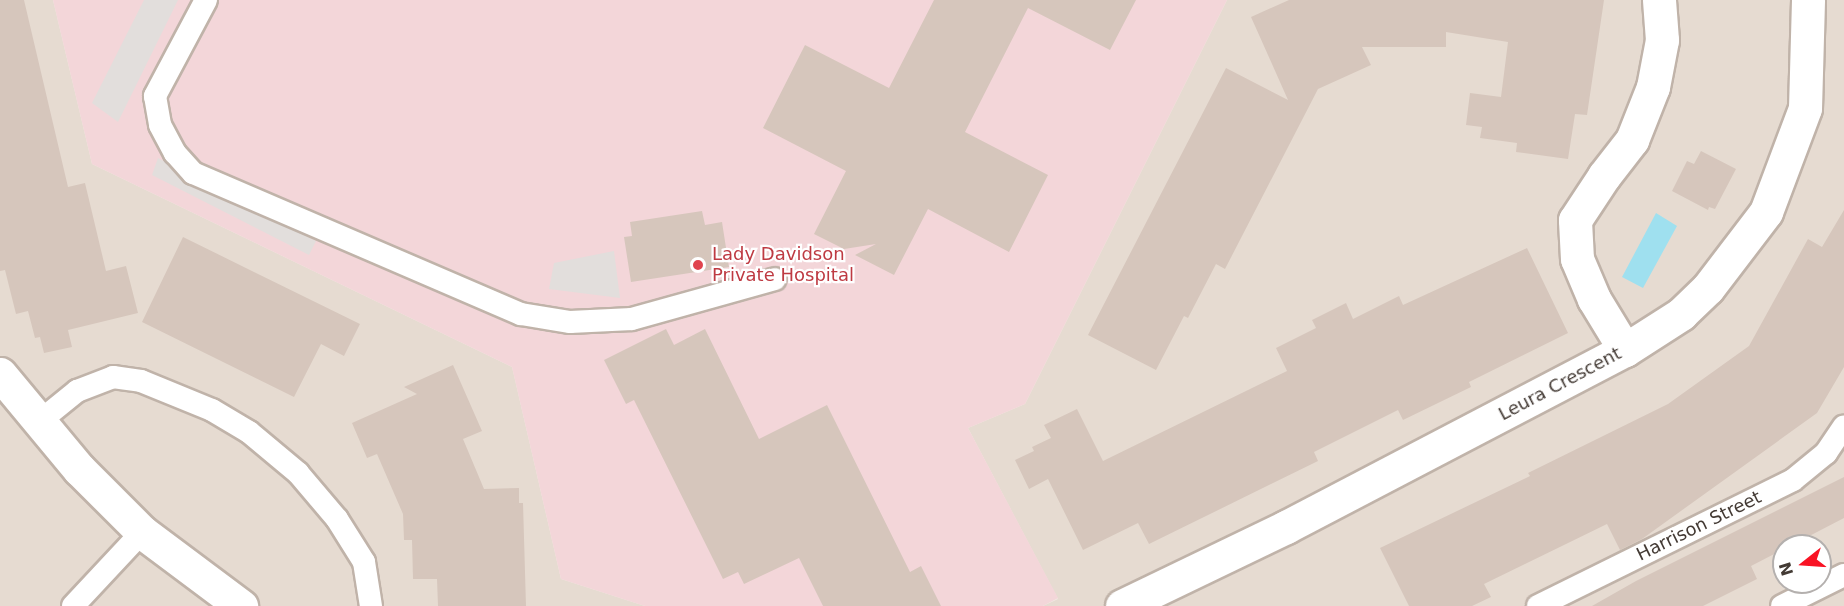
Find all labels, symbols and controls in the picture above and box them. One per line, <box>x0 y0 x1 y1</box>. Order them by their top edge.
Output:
place label: Lady Davidson Private Hospital <box>712 244 854 286</box>
marker: Lady Davidson Private Hospital <box>689 256 707 274</box>
street label: Leura Crescent <box>1495 343 1625 425</box>
street label: Harrison Street <box>1633 486 1765 566</box>
north arrow <box>1772 534 1832 594</box>
text: N <box>1775 560 1797 578</box>

